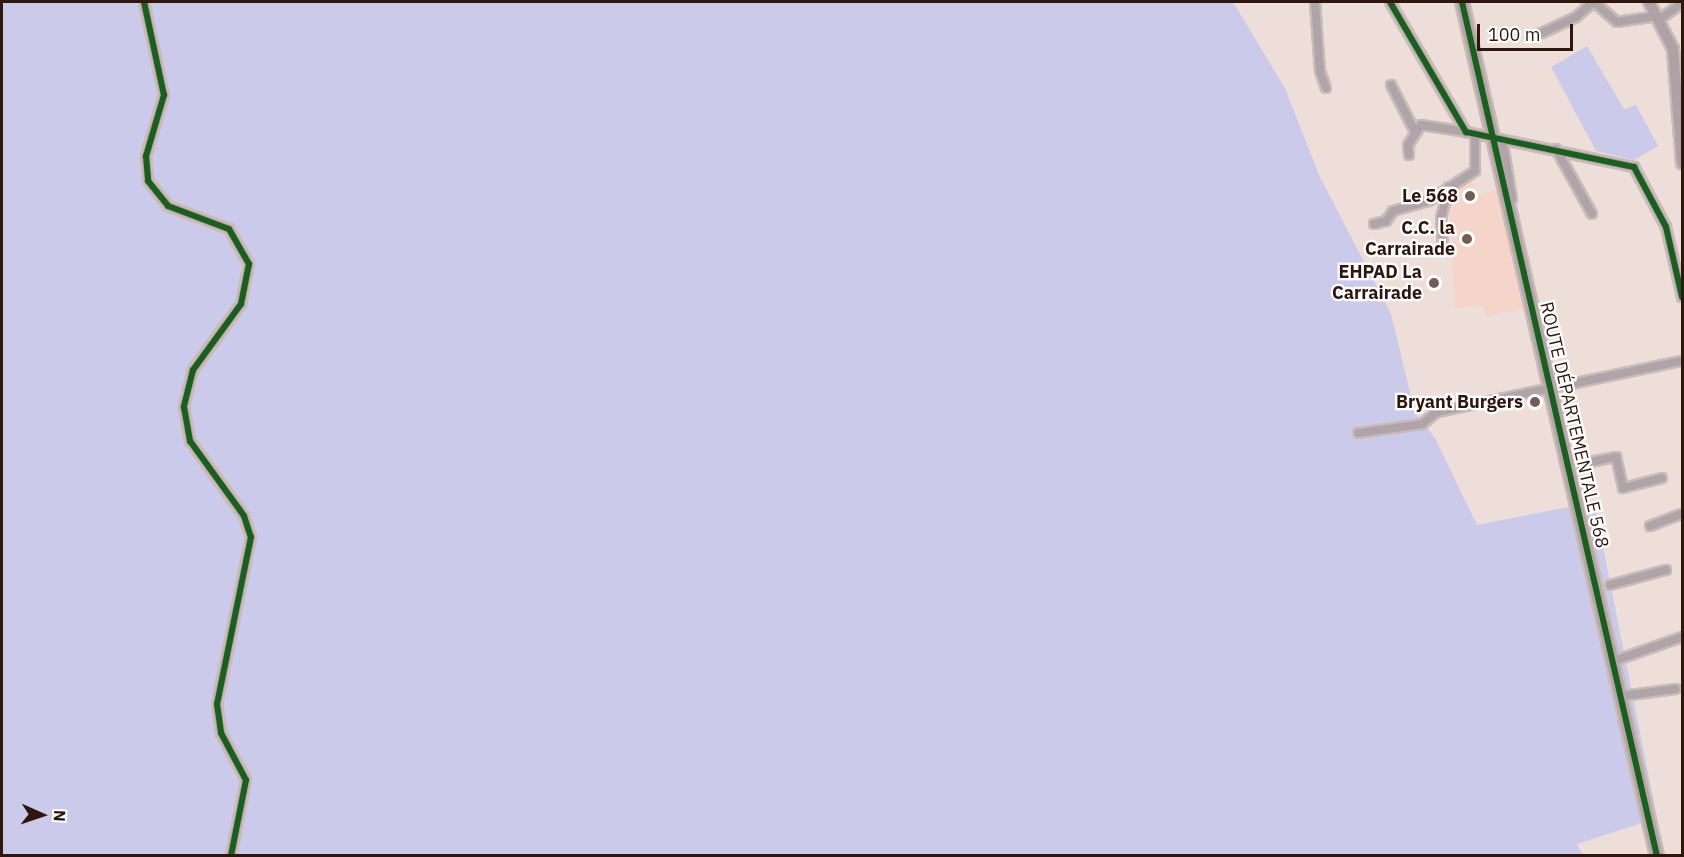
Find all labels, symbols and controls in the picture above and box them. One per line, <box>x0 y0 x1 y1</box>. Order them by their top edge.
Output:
scale bar <box>1480 12 1576 50</box>
text: 100 m <box>1488 23 1540 46</box>
place label: Le 568 <box>1402 185 1458 207</box>
marker: Le 568 <box>1463 189 1477 203</box>
place label: C.C. la Carrairade <box>1365 218 1455 260</box>
marker: C.C. la Carrairade <box>1460 232 1474 246</box>
place label: EHPAD La Carrairade <box>1332 262 1422 304</box>
marker: EHPAD La Carrairade <box>1427 276 1441 290</box>
street label: ROUTE DÉPARTEMENTALE 568 <box>1535 300 1613 550</box>
place label: Bryant Burgers <box>1396 391 1523 413</box>
marker: Bryant Burgers <box>1528 395 1542 409</box>
north arrow <box>12 785 72 845</box>
text: N <box>50 810 70 822</box>

